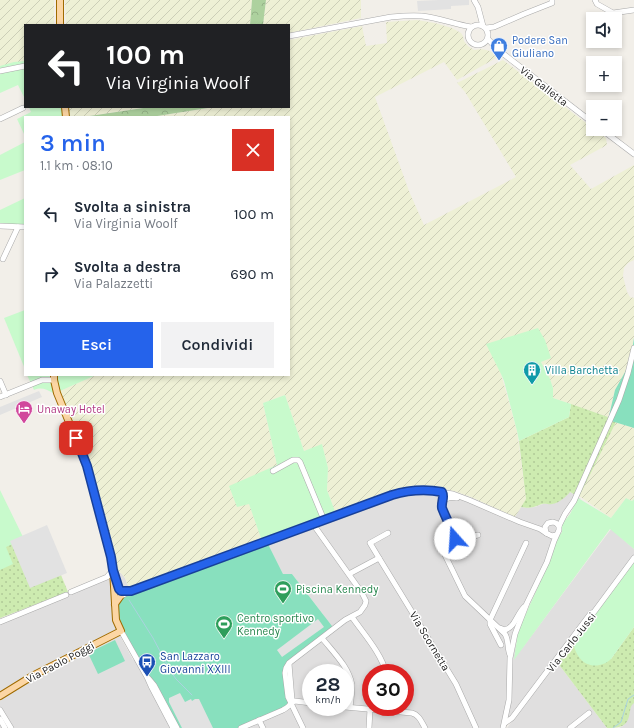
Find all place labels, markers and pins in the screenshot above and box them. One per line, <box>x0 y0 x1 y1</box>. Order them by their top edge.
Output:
place label: Podere San Giuliano <box>512 34 568 60</box>
shop icon: Podere San Giuliano <box>489 36 509 61</box>
building icon: Villa Barchetta <box>522 360 542 385</box>
place label: Villa Barchetta <box>545 364 618 377</box>
hotel icon: Unaway Hotel <box>14 399 34 424</box>
place label: Unaway Hotel <box>37 403 105 416</box>
pin <box>59 421 93 455</box>
sports icon: Piscina Kennedy <box>273 579 293 604</box>
place label: Piscina Kennedy <box>296 583 378 596</box>
place label: Centro sportivo Kennedy <box>237 612 314 638</box>
sports icon: Centro sportivo Kennedy <box>214 614 234 639</box>
place label: San Lazzaro Giovanni XXIII <box>160 650 230 676</box>
bus stop icon: San Lazzaro Giovanni XXIII <box>137 652 157 677</box>

